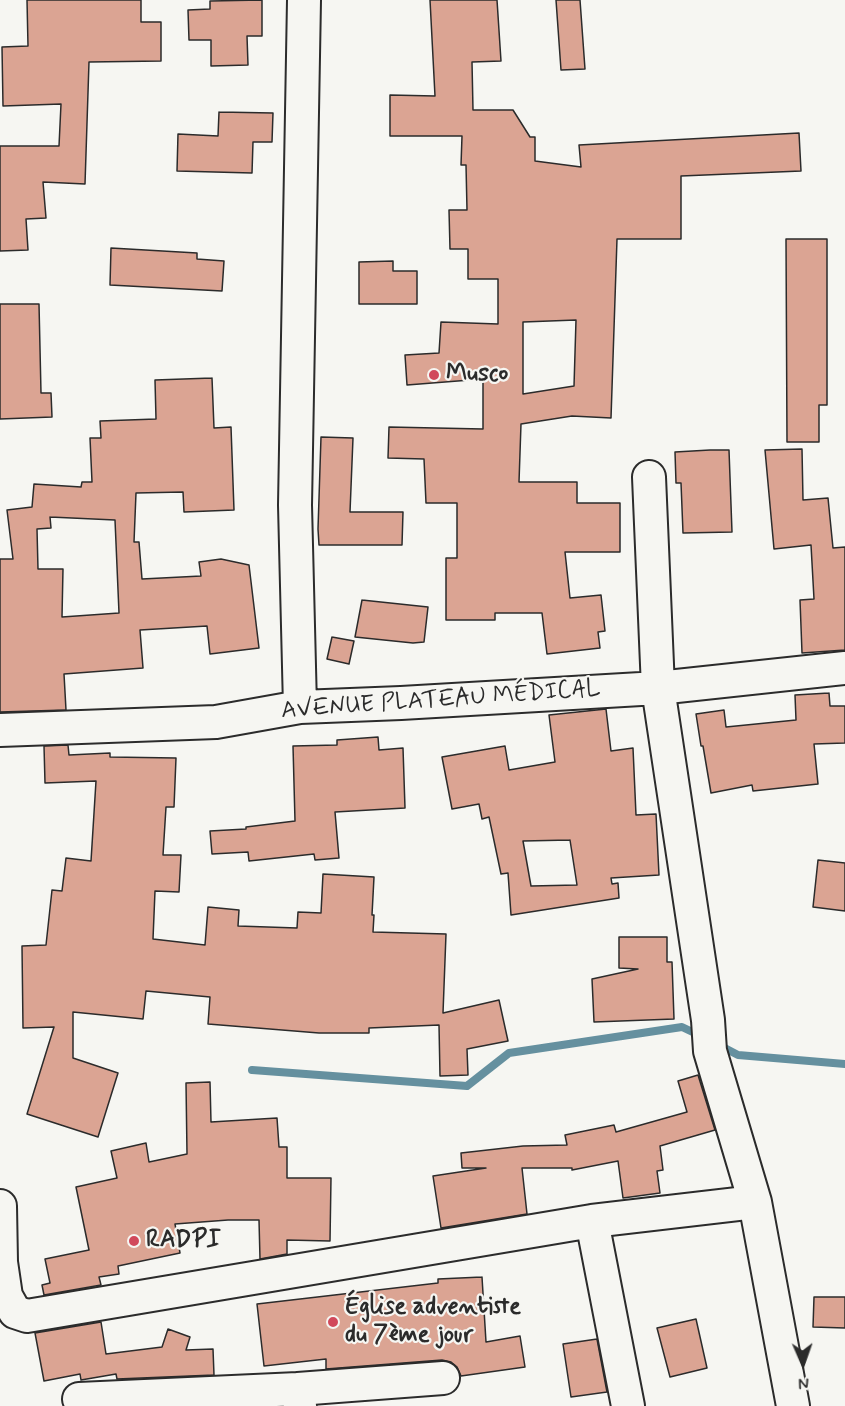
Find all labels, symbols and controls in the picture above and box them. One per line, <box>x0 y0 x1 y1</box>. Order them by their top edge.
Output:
place label: Musco <box>446 361 508 389</box>
marker: Musco <box>427 368 441 382</box>
street label: AVENUE PLATEAU MÉDICAL <box>280 675 602 727</box>
place label: RADPI <box>146 1227 221 1255</box>
marker: RADPI <box>127 1234 141 1248</box>
place label: Église adventiste du 7ème jour <box>345 1294 521 1350</box>
marker: Église adventiste du 7ème jour <box>326 1315 340 1329</box>
north arrow <box>773 1334 833 1394</box>
text: N <box>798 1372 809 1393</box>

